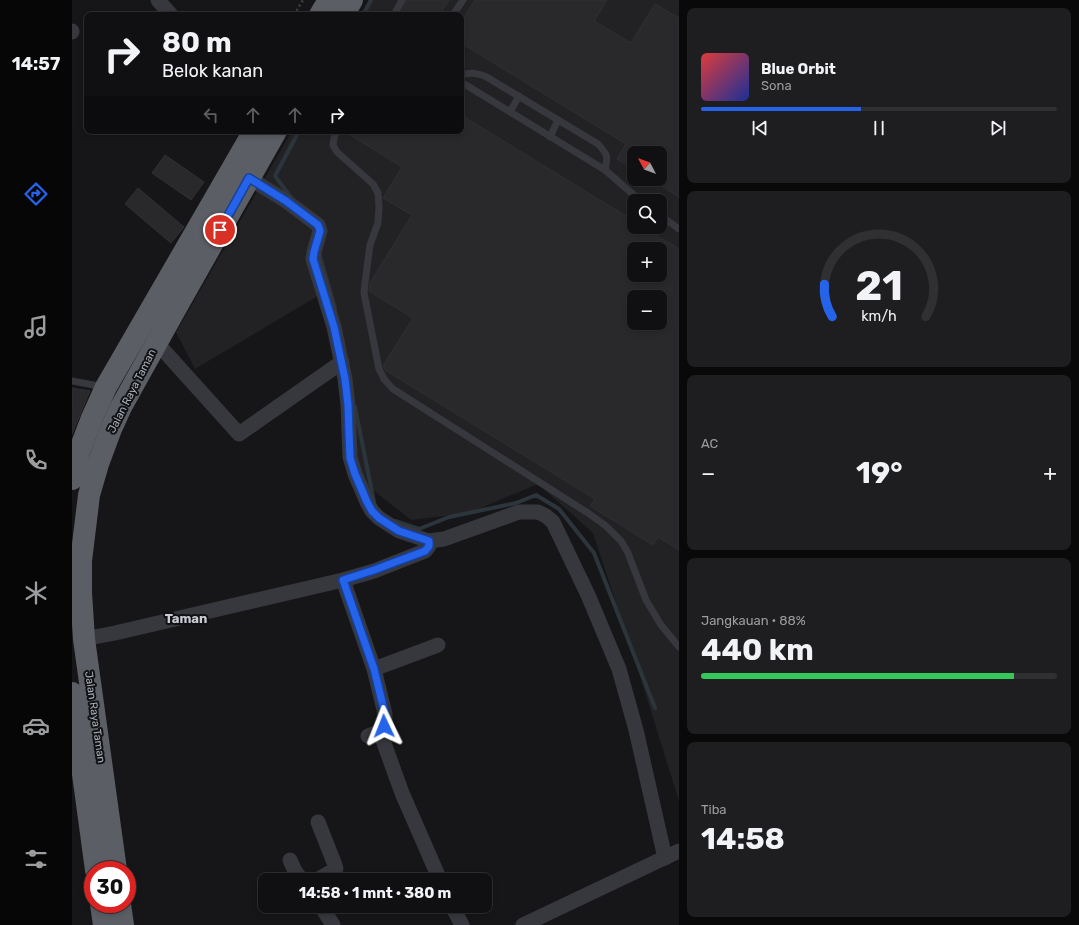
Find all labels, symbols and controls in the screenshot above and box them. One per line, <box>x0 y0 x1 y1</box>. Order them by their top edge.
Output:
text: 80 m <box>162 26 232 59</box>
icon: right <box>96 28 148 80</box>
text: 14:57 <box>12 53 60 75</box>
text: Belok kanan <box>162 60 263 82</box>
text: Blue Orbit <box>761 60 836 78</box>
text: Sona <box>761 78 792 93</box>
icon: left <box>200 104 222 126</box>
icon: ahead <box>242 104 264 126</box>
icon: ahead <box>284 104 306 126</box>
icon: right <box>326 104 348 126</box>
icon: previous <box>749 117 771 139</box>
icon: pause <box>868 117 890 139</box>
icon: next <box>987 117 1009 139</box>
north arrow <box>627 146 667 186</box>
map controls <box>627 146 667 330</box>
icon: directions <box>22 180 50 208</box>
button: search <box>627 194 667 234</box>
pin <box>203 213 237 247</box>
icon: arrive <box>209 219 231 241</box>
button: + <box>627 242 667 282</box>
text: 21 <box>855 261 903 310</box>
button: − <box>627 290 667 330</box>
text: km/h <box>861 308 897 325</box>
icon: music <box>22 313 50 341</box>
street label: Jalan Raya Taman <box>105 347 159 435</box>
text: AC <box>701 436 718 451</box>
icon: phone <box>22 446 50 474</box>
text: 19° <box>856 455 903 491</box>
text: − <box>701 460 715 487</box>
text: + <box>1043 460 1057 487</box>
icon: climate <box>22 579 50 607</box>
district label: Taman <box>165 611 207 626</box>
text: Jangkauan · 88% <box>701 613 806 628</box>
text: 440 km <box>701 632 814 668</box>
street label: Jalan Raya Taman <box>82 670 108 764</box>
position arrow <box>363 705 405 747</box>
icon: car <box>22 712 50 740</box>
text: Tiba <box>701 802 727 817</box>
text: 14:58 <box>701 821 785 857</box>
icon: filters <box>22 845 50 873</box>
speed limit sign: 30 <box>84 861 136 913</box>
text: 14:58 · 1 mnt · 380 m <box>299 884 451 902</box>

